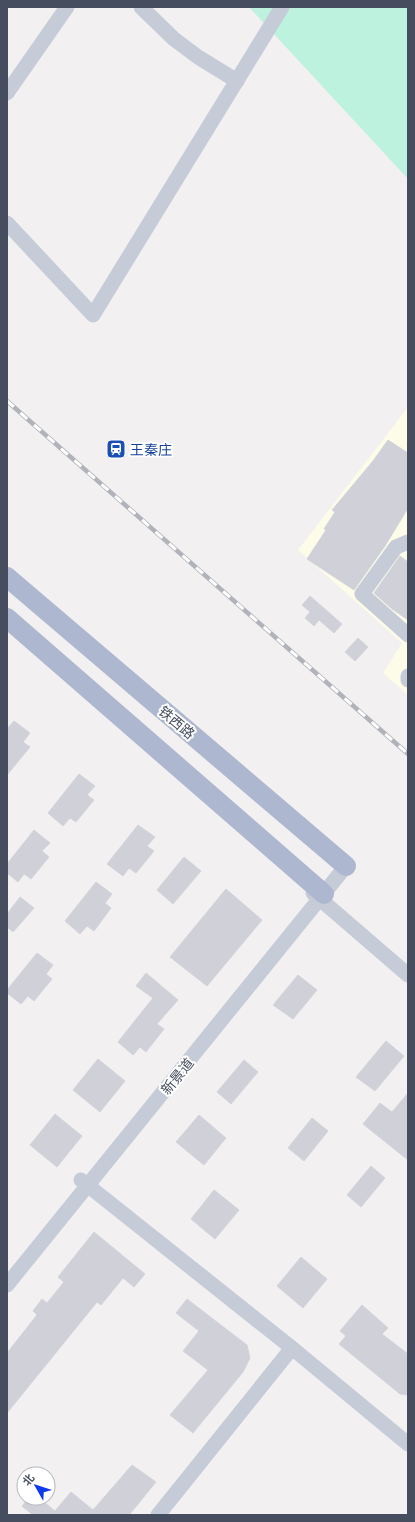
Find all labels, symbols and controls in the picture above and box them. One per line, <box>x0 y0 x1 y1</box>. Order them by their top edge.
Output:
station icon: 王秦庄 <box>105 438 127 460</box>
place label: 王秦庄 <box>130 441 172 458</box>
street label: 铁西路 <box>155 702 199 742</box>
street label: 新景道 <box>157 1054 197 1098</box>
north arrow <box>16 1466 56 1506</box>
text: 北 <box>19 1471 36 1488</box>

